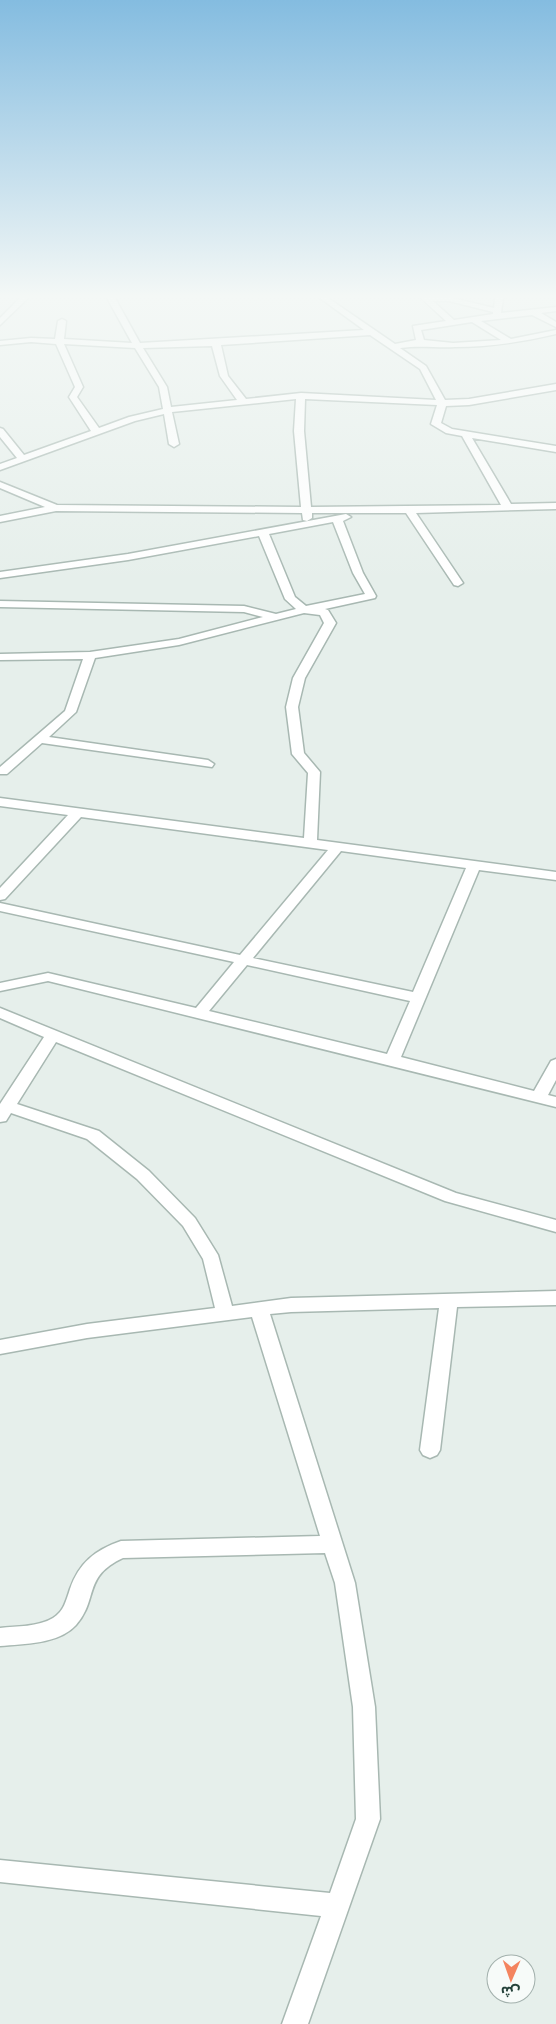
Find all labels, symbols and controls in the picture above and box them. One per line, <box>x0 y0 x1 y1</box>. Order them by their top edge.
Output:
north arrow <box>486 1954 536 2004</box>
text: ش <box>501 1984 520 2001</box>

